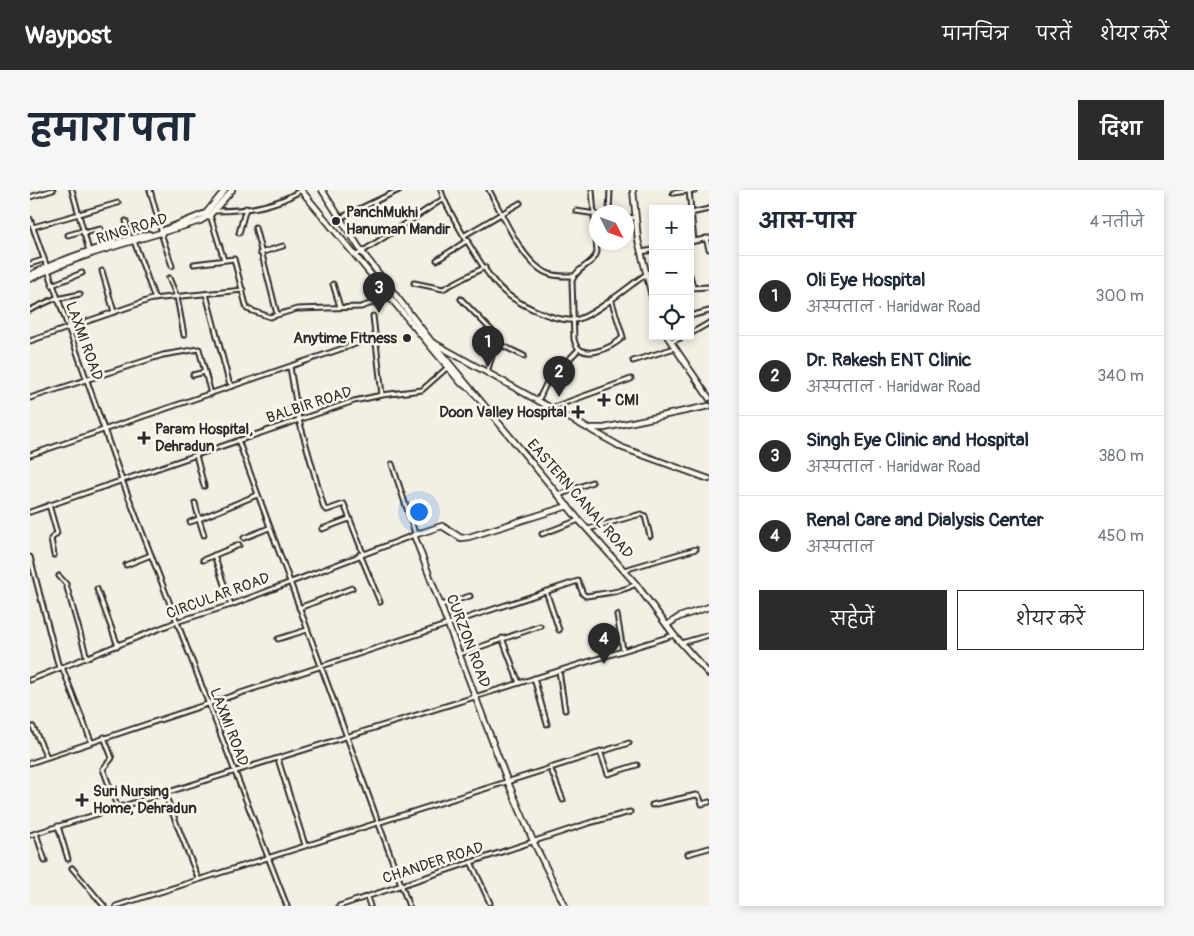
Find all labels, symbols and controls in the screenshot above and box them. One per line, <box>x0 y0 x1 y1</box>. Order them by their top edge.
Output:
text: Waypost <box>25 21 112 50</box>
text: मानचित्र <box>942 23 1008 46</box>
text: परतें <box>1036 23 1072 46</box>
text: शेयर करें <box>1100 23 1169 46</box>
button: दिशा <box>1078 100 1164 160</box>
text: हमारा पता <box>30 107 193 151</box>
place label: PanchMukhi Hanuman Mandir <box>346 203 451 239</box>
north arrow <box>589 205 634 250</box>
map controls <box>649 205 694 340</box>
button: + <box>649 205 694 250</box>
text: आस-पास <box>759 208 855 235</box>
street label: RING ROAD <box>94 209 170 249</box>
text: 4 नतीजे <box>1090 212 1144 232</box>
marker: PanchMukhi Hanuman Mandir <box>330 215 342 227</box>
button: − <box>649 250 694 295</box>
text: Oli Eye Hospital <box>806 268 926 292</box>
pin: 3 <box>363 272 395 313</box>
text: 1 <box>772 286 778 306</box>
text: 300 m <box>1096 286 1144 306</box>
button: locate <box>649 295 694 340</box>
text: अस्पताल · Haridwar Road <box>806 297 981 317</box>
street label: LAXMI ROAD <box>61 299 107 383</box>
pin: 1 <box>472 326 504 367</box>
place label: Anytime Fitness <box>293 329 397 348</box>
marker: Anytime Fitness <box>401 332 413 344</box>
text: Dr. Rakesh ENT Clinic <box>806 348 972 372</box>
pin: 2 <box>543 356 575 397</box>
text: 2 <box>771 366 779 386</box>
text: 340 m <box>1097 366 1144 386</box>
text: अस्पताल · Haridwar Road <box>806 377 981 397</box>
street label: BALBIR ROAD <box>264 382 354 428</box>
place label: CMI <box>615 391 639 410</box>
marker: CMI <box>597 393 611 407</box>
place label: Doon Valley Hospital <box>439 403 567 422</box>
marker: Doon Valley Hospital <box>571 405 585 419</box>
place label: Param Hospital, Dehradun <box>155 420 253 456</box>
text: Singh Eye Clinic and Hospital <box>806 428 1029 452</box>
marker: Param Hospital, Dehradun <box>137 431 151 445</box>
street label: EASTERN CANAL ROAD <box>523 435 637 563</box>
text: 3 <box>771 446 779 466</box>
text: 380 m <box>1098 446 1144 466</box>
text: अस्पताल · Haridwar Road <box>806 457 981 477</box>
your location <box>406 499 432 525</box>
text: Renal Care and Dialysis Center <box>806 508 1043 532</box>
text: 4 <box>770 526 780 546</box>
text: 450 m <box>1097 526 1144 546</box>
text: अस्पताल <box>806 537 874 557</box>
street label: CIRCULAR ROAD <box>164 568 272 624</box>
button: सहेजें <box>759 590 947 650</box>
button: शेयर करें <box>957 590 1144 650</box>
street label: CURZON ROAD <box>442 592 494 690</box>
pin: 4 <box>588 623 620 664</box>
street label: LAXMI ROAD <box>205 685 253 769</box>
place label: Suri Nursing Home, Dehradun <box>93 782 197 818</box>
marker: Suri Nursing Home, Dehradun <box>75 793 89 807</box>
street label: CHANDER ROAD <box>380 838 486 888</box>

